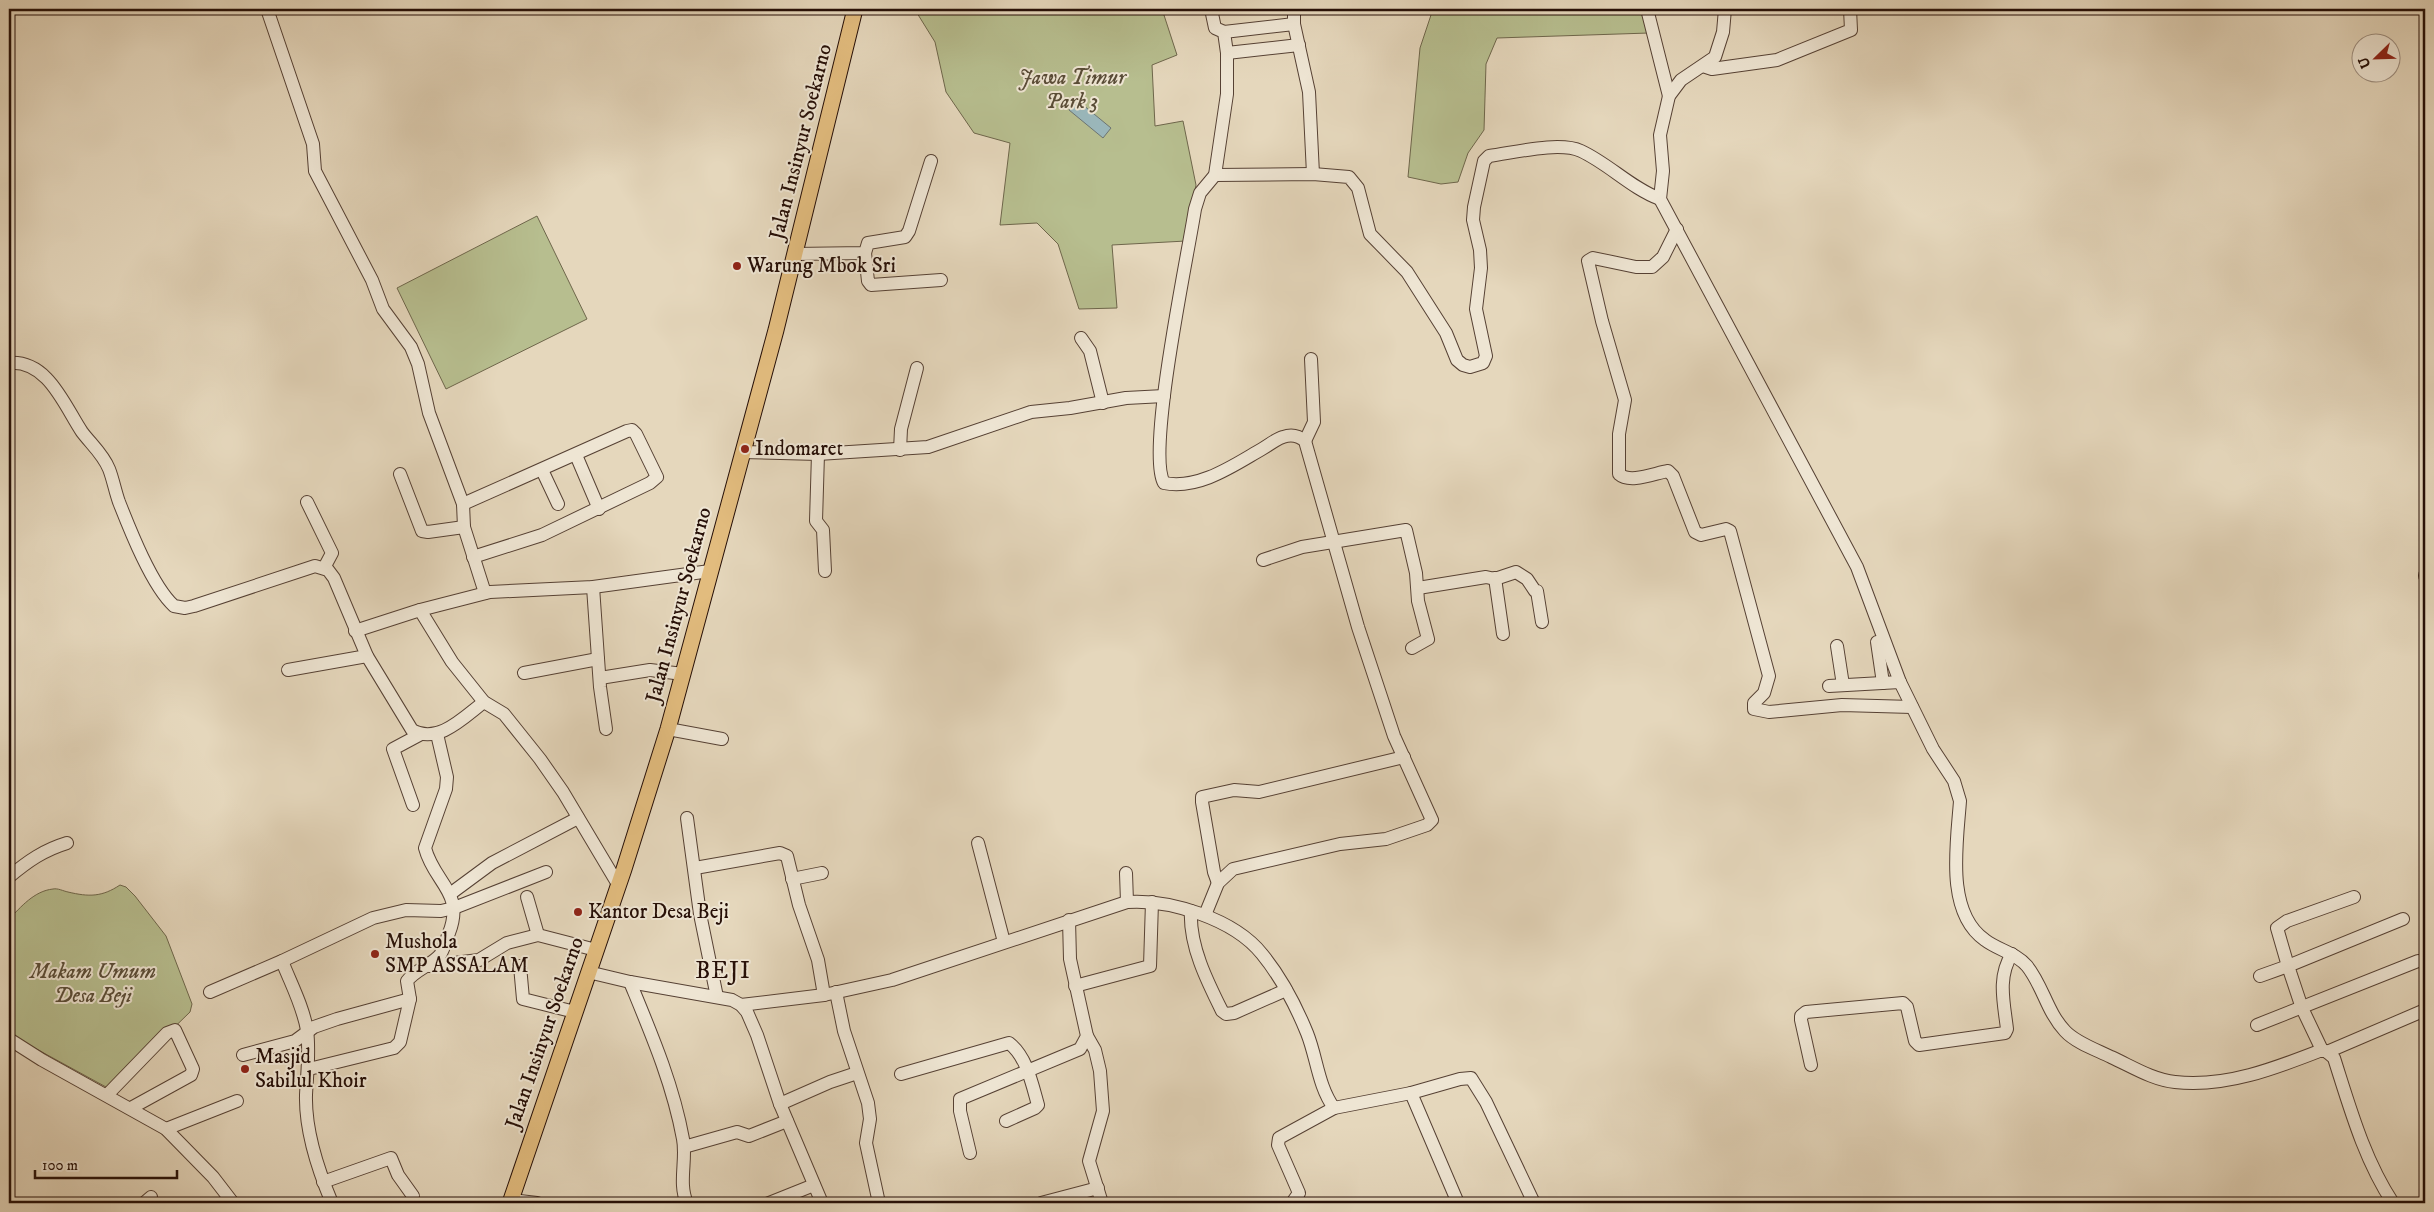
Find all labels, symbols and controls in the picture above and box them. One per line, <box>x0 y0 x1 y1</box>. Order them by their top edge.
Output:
north arrow <box>2352 32 2402 82</box>
street label: Jalan Insinyur Soekarno <box>764 41 838 245</box>
text: U <box>2354 54 2375 71</box>
park label: Jawa Timur Park 3 <box>1018 65 1127 115</box>
place label: Warung Mbok Sri <box>746 253 896 279</box>
marker: Warung Mbok Sri <box>731 260 743 272</box>
place label: Indomaret <box>755 436 843 462</box>
marker: Indomaret <box>739 443 751 455</box>
street label: Jalan Insinyur Soekarno <box>640 505 718 707</box>
place label: Kantor Desa Beji <box>588 899 729 925</box>
marker: Kantor Desa Beji <box>572 906 584 918</box>
place label: Mushola SMP ASSALAM <box>385 929 529 979</box>
street label: Jalan Insinyur Soekarno <box>499 934 590 1134</box>
marker: Mushola SMP ASSALAM <box>369 948 381 960</box>
district label: BEJI <box>695 956 751 986</box>
park label: Makam Umum Desa Beji <box>28 959 156 1009</box>
place label: Masjid Sabilul Khoir <box>255 1044 367 1094</box>
marker: Masjid Sabilul Khoir <box>239 1063 251 1075</box>
scale bar <box>35 1147 178 1179</box>
text: 100 m <box>42 1156 78 1175</box>

